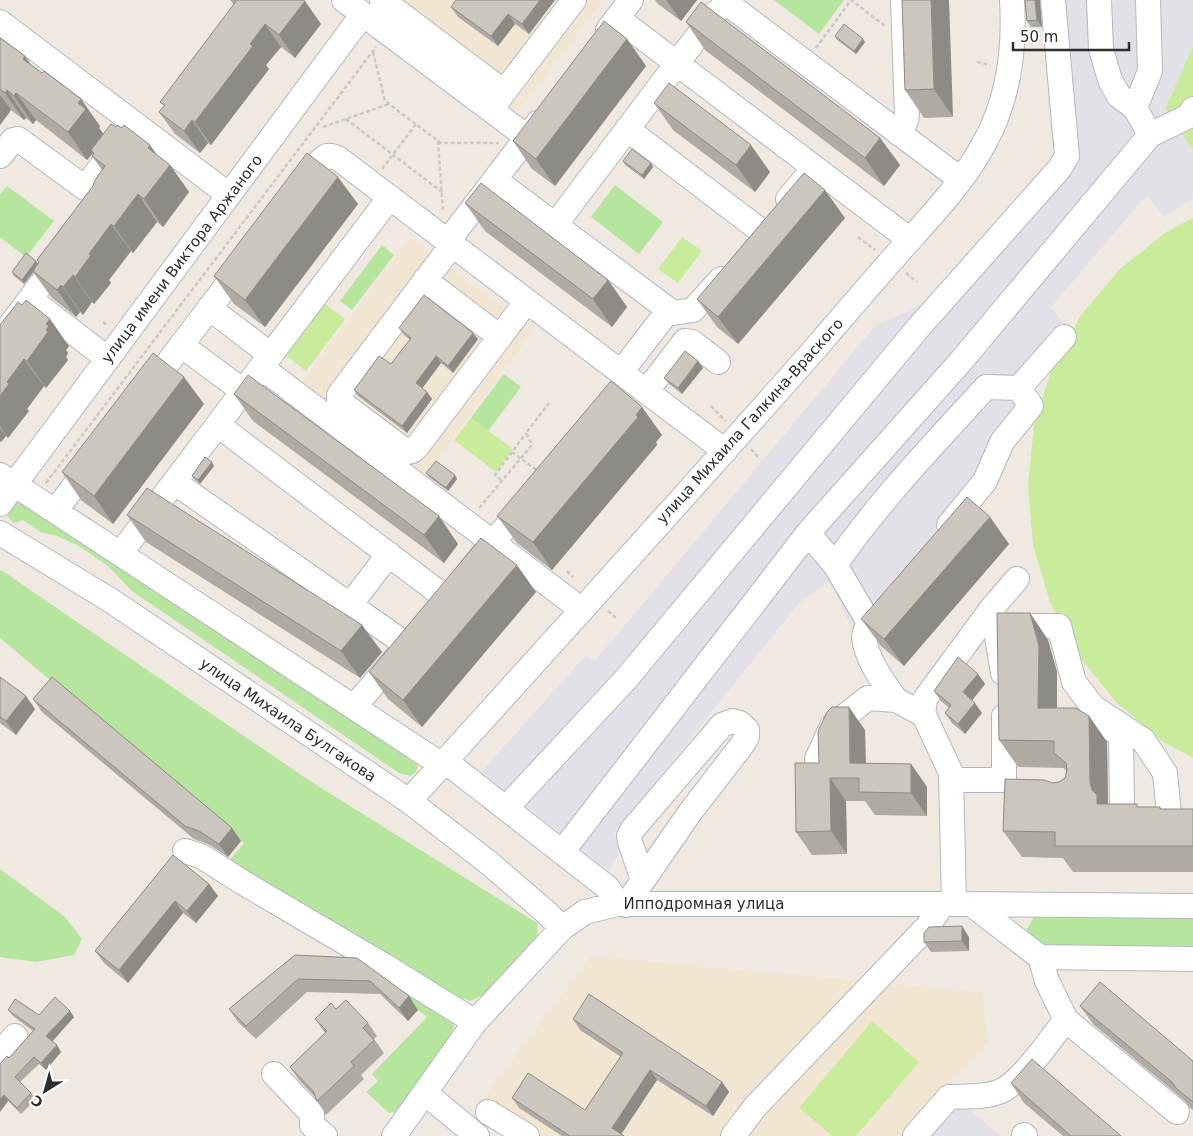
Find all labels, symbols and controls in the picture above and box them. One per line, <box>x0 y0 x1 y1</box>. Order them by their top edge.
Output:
scale bar <box>1013 20 1129 52</box>
text: 50 m <box>1020 28 1058 46</box>
street label: улица имени Виктора Аржаного <box>98 151 266 367</box>
street label: улица Михаила Галкина-Враского <box>653 315 847 527</box>
street label: улица Михаила Булгакова <box>197 654 379 786</box>
street label: Ипподромная улица <box>624 895 784 913</box>
north arrow <box>20 1066 70 1116</box>
text: С <box>28 1092 46 1111</box>

